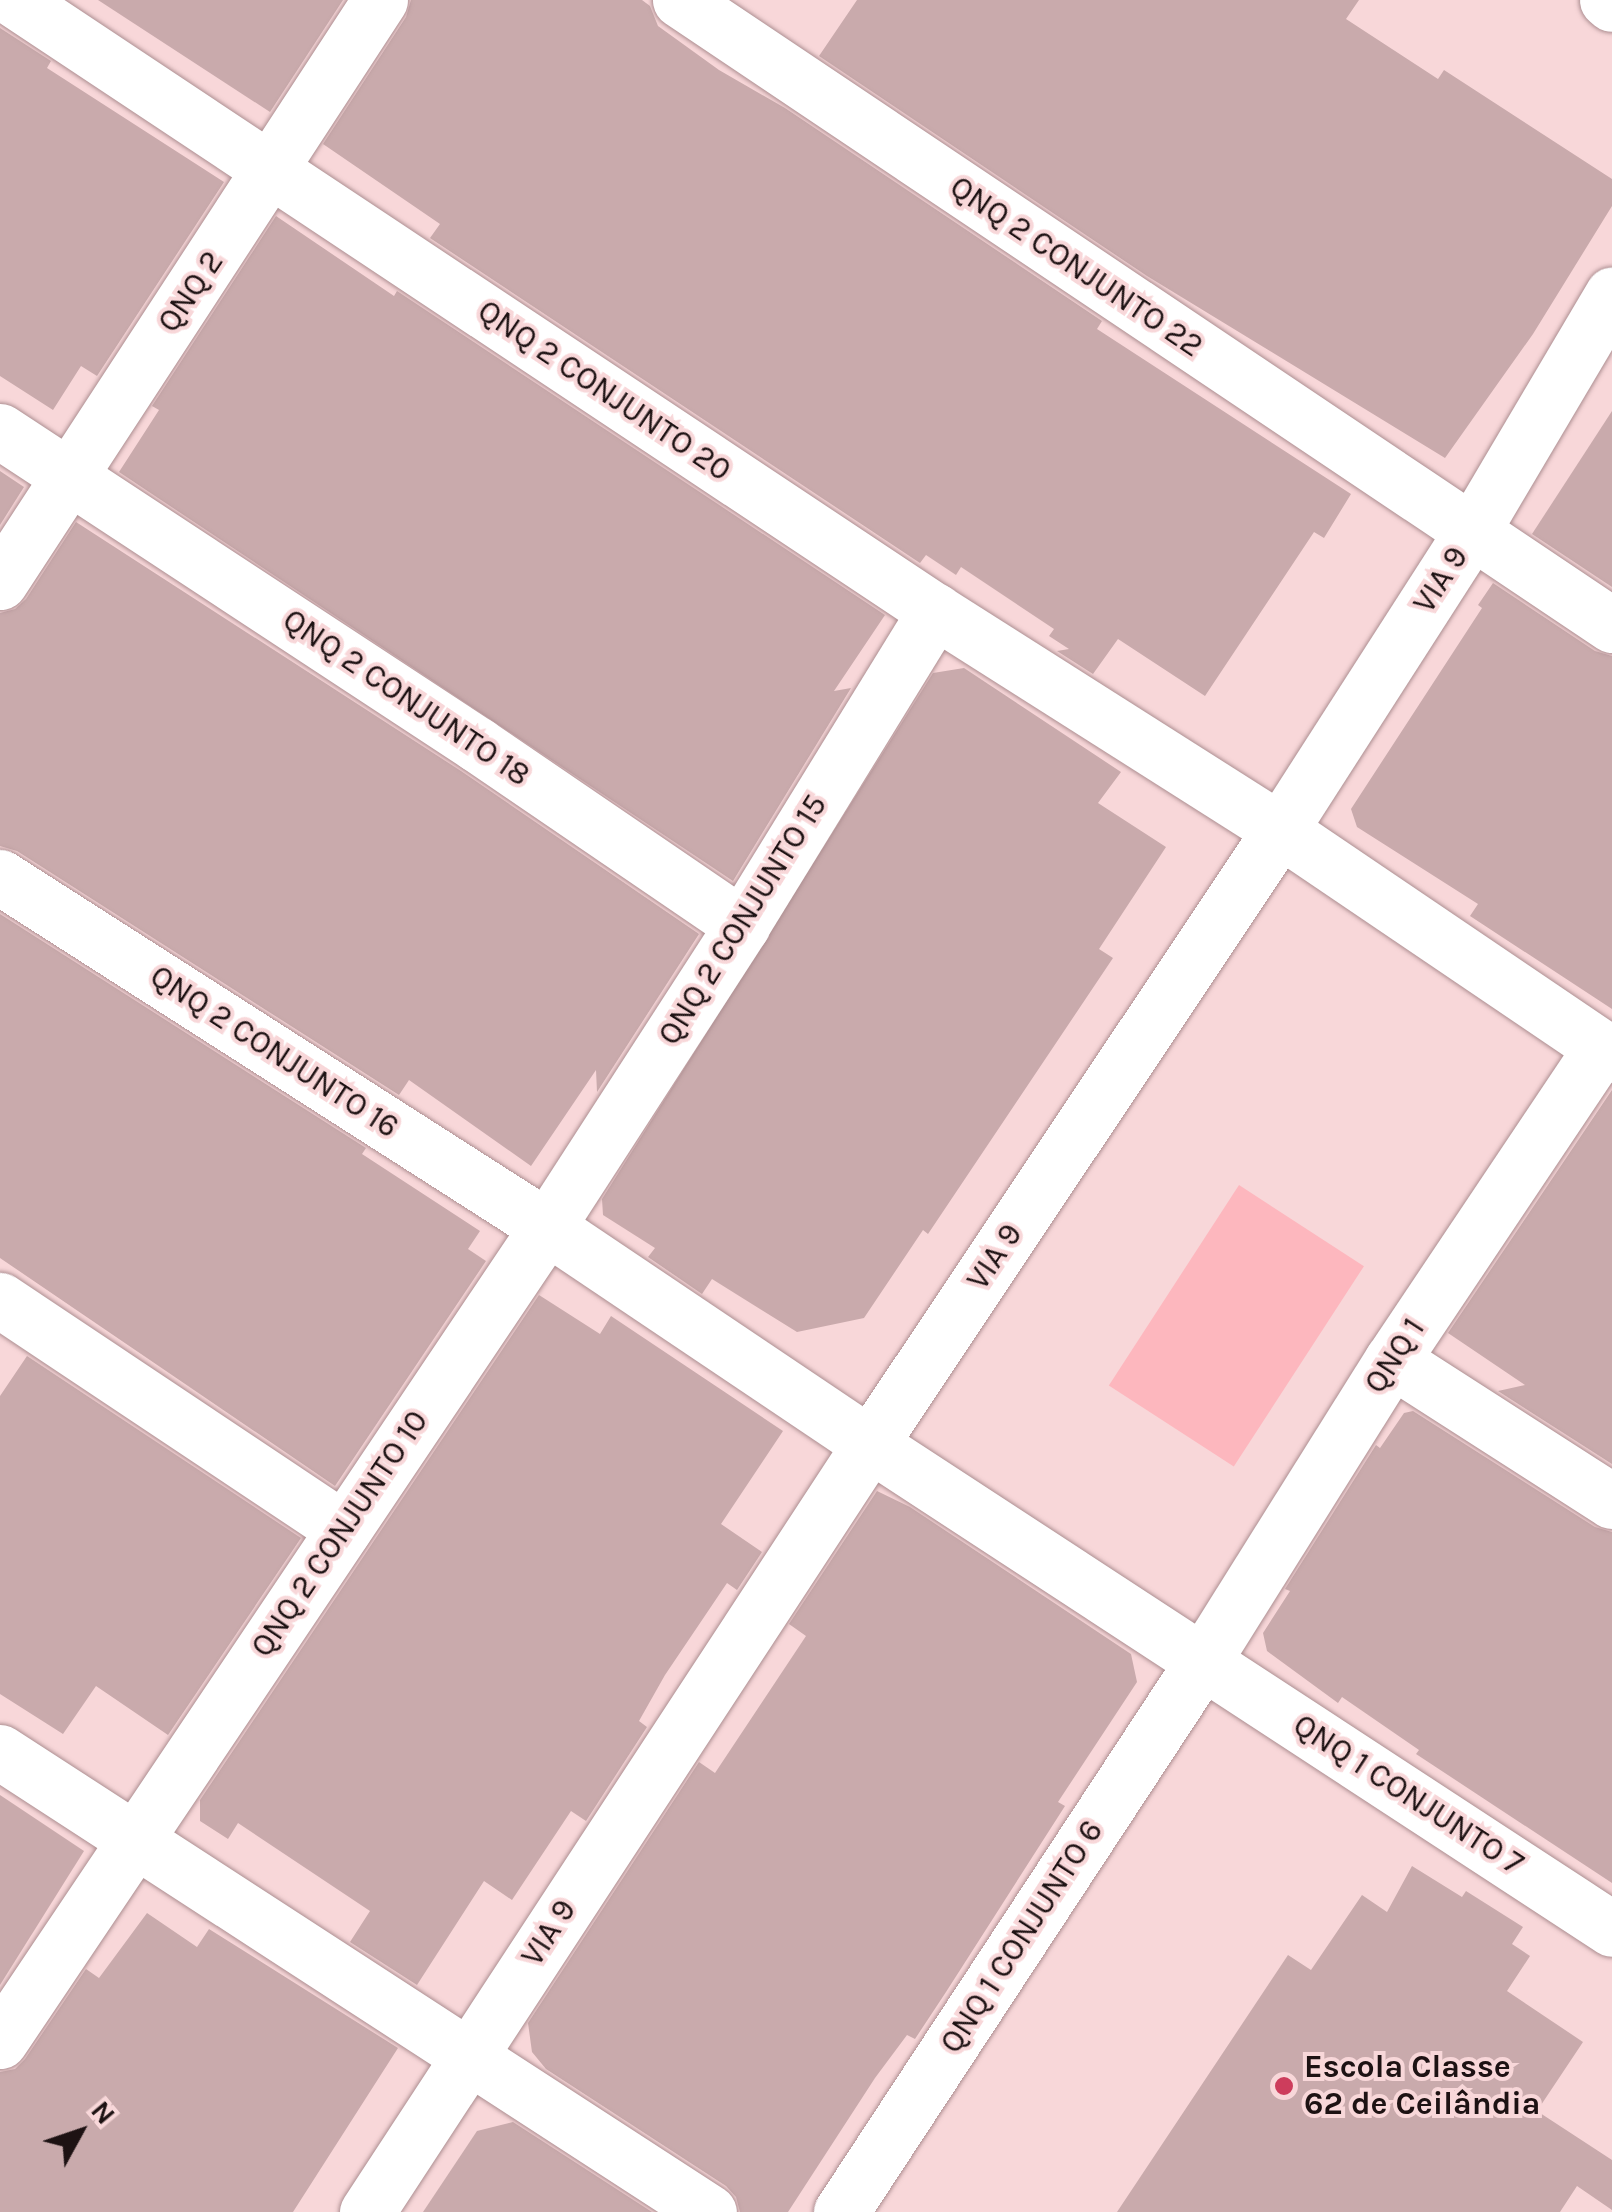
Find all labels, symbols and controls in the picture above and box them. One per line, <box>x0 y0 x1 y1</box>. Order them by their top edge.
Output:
street label: QNQ 2 CONJUNTO 22 <box>942 168 1210 366</box>
street label: QNQ 2 <box>150 244 232 340</box>
street label: QNQ 2 CONJUNTO 20 <box>470 292 738 490</box>
street label: VIA 9 <box>1405 540 1477 620</box>
street label: QNQ 2 CONJUNTO 18 <box>275 601 537 795</box>
street label: QNQ 2 CONJUNTO 15 <box>650 788 836 1052</box>
street label: QNQ 2 CONJUNTO 16 <box>143 957 405 1147</box>
street label: VIA 9 <box>959 1217 1031 1297</box>
street label: QNQ 1 <box>1357 1311 1433 1401</box>
street label: QNQ 2 CONJUNTO 10 <box>243 1403 437 1665</box>
street label: QNQ 1 CONJUNTO 7 <box>1286 1706 1530 1884</box>
street label: QNQ 1 CONJUNTO 6 <box>932 1813 1112 2061</box>
street label: VIA 9 <box>513 1893 585 1973</box>
place label: Escola Classe 62 de Ceilândia <box>1304 2049 1541 2124</box>
marker: Escola Classe 62 de Ceilândia <box>1273 2075 1295 2097</box>
north arrow <box>30 2082 130 2182</box>
text: N <box>84 2094 122 2131</box>

